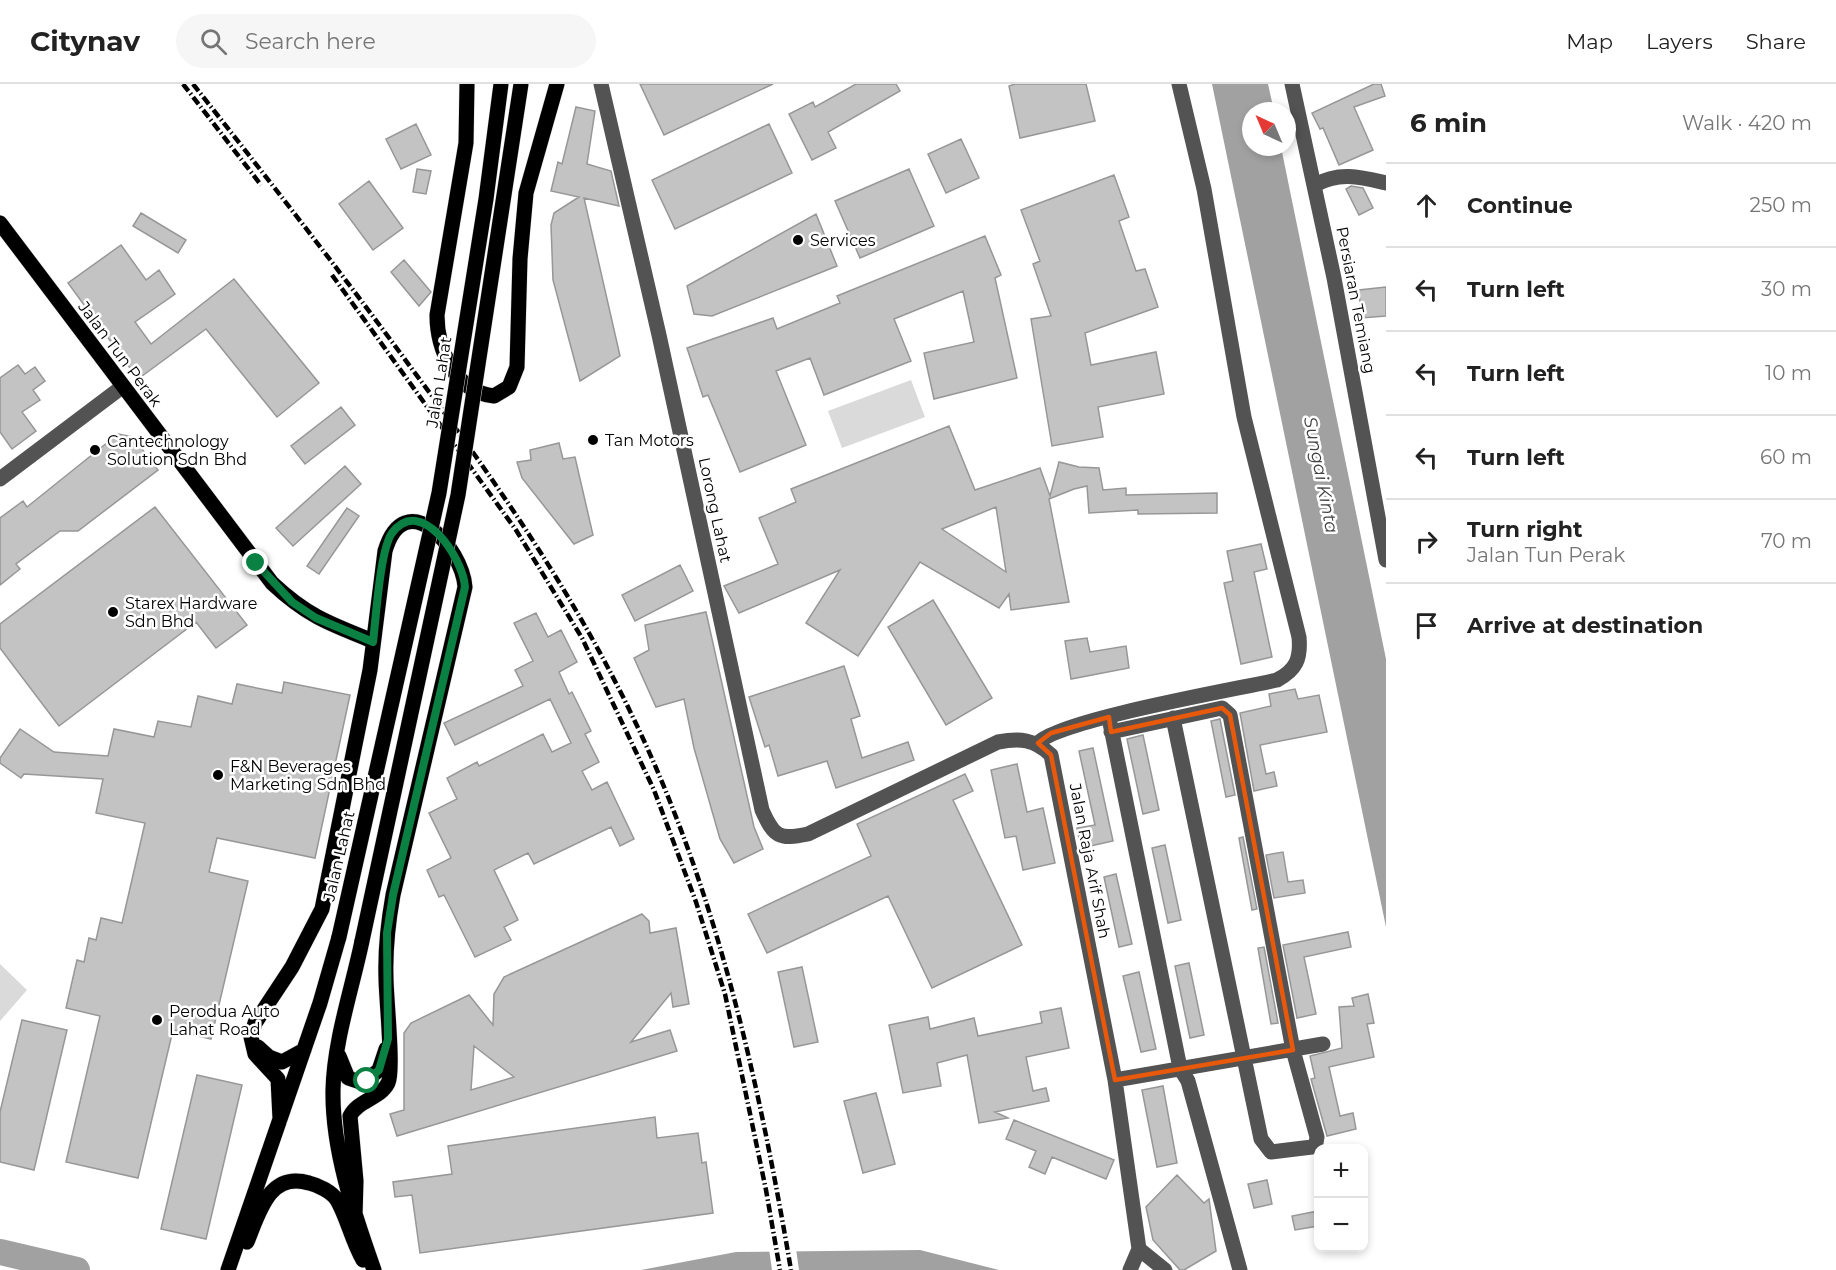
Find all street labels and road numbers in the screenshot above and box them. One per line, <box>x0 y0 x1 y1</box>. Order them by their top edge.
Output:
street label: Persiaran Temiang <box>1332 225 1380 375</box>
street label: Jalan Tun Perak <box>74 297 166 411</box>
street label: Jalan Lahat <box>422 335 456 430</box>
street label: Lorong Lahat <box>695 456 736 565</box>
street label: Jalan Raja Arif Shah <box>1065 781 1114 940</box>
street label: Jalan Lahat <box>319 809 359 904</box>

